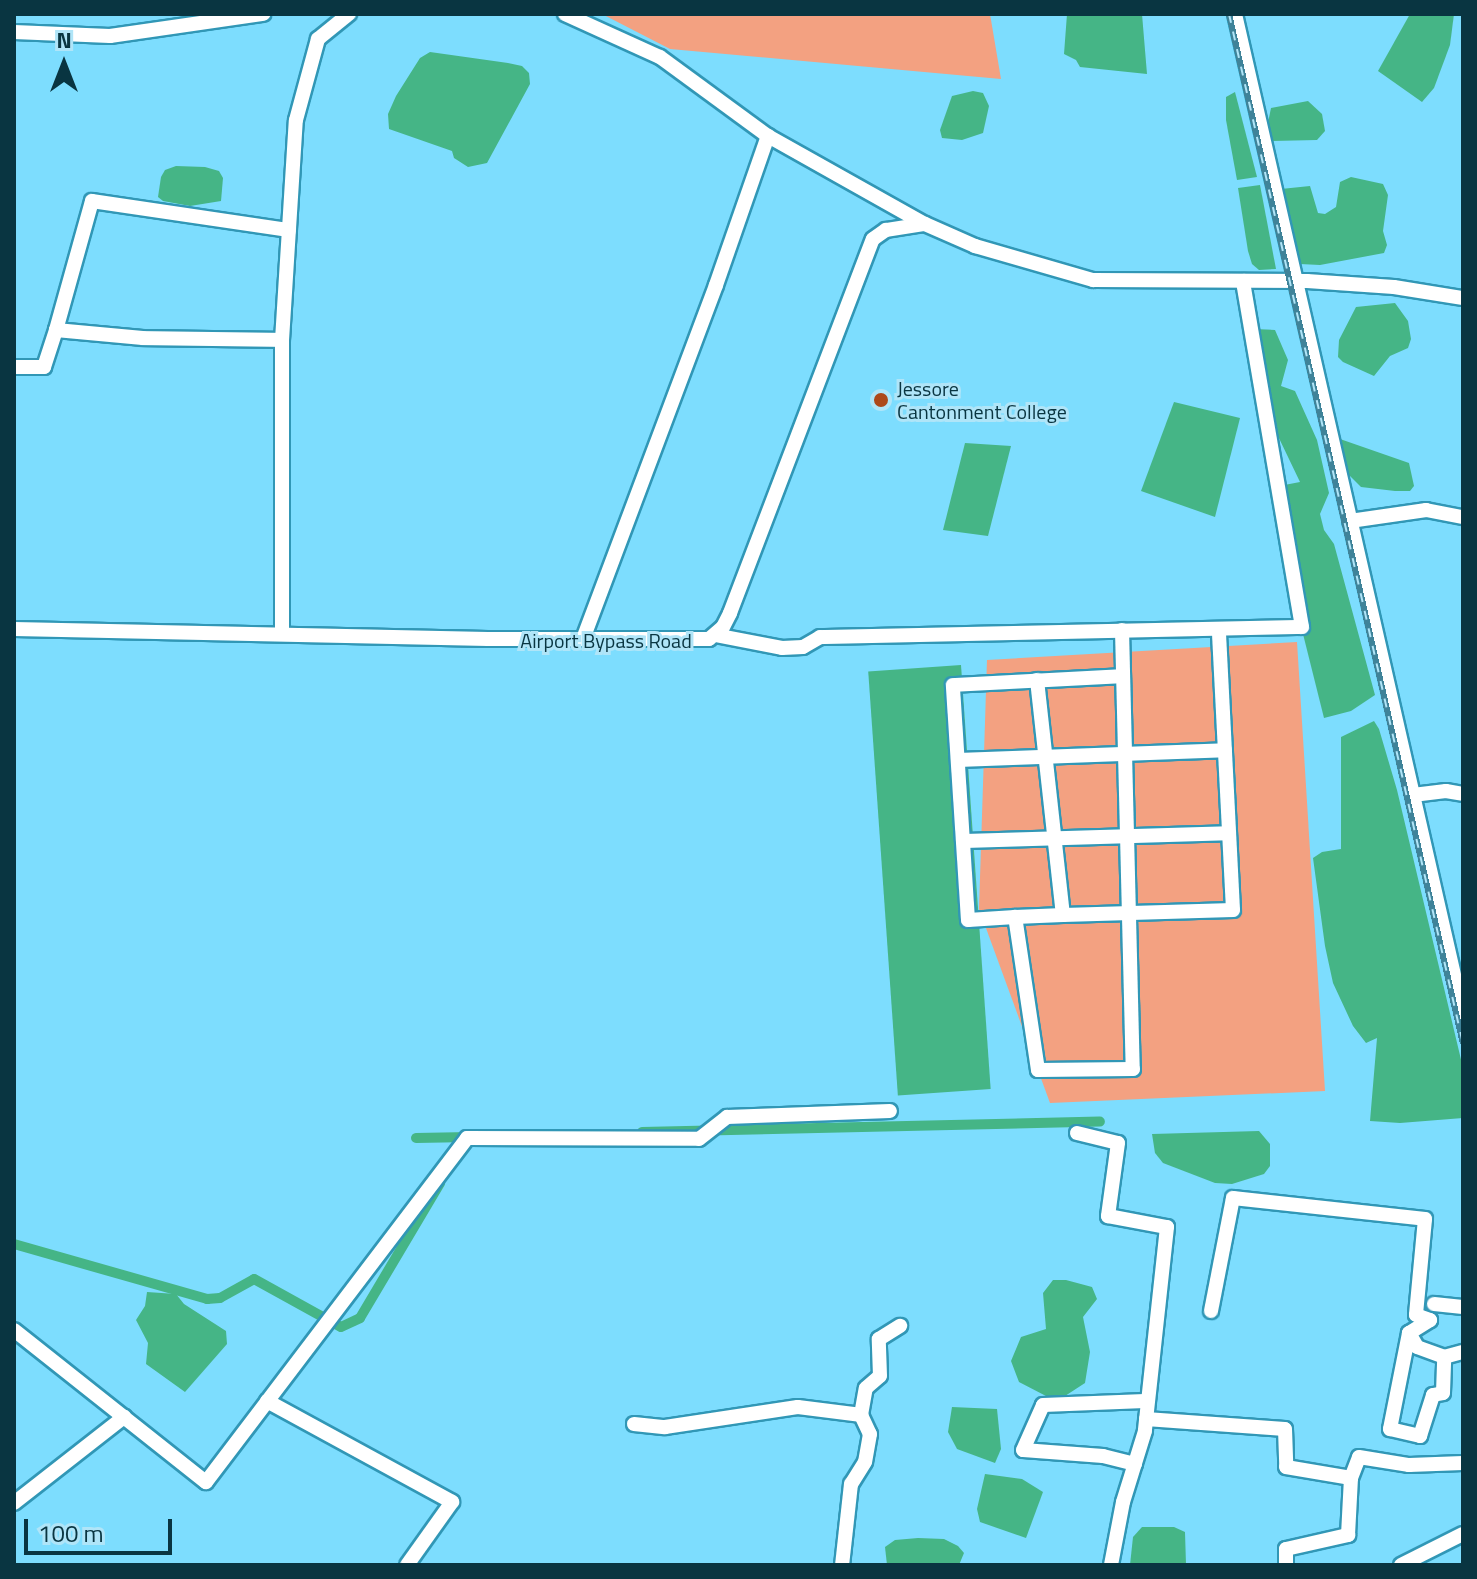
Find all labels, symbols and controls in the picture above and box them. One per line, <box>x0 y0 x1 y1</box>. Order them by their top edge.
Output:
text: N <box>56 23 72 57</box>
north arrow <box>24 24 104 104</box>
place label: Jessore Cantonment College <box>897 376 1067 423</box>
marker: Jessore Cantonment College <box>872 391 890 409</box>
street label: Airport Bypass Road <box>520 628 692 652</box>
scale bar <box>28 1503 176 1553</box>
text: 100 m <box>38 1515 104 1551</box>

